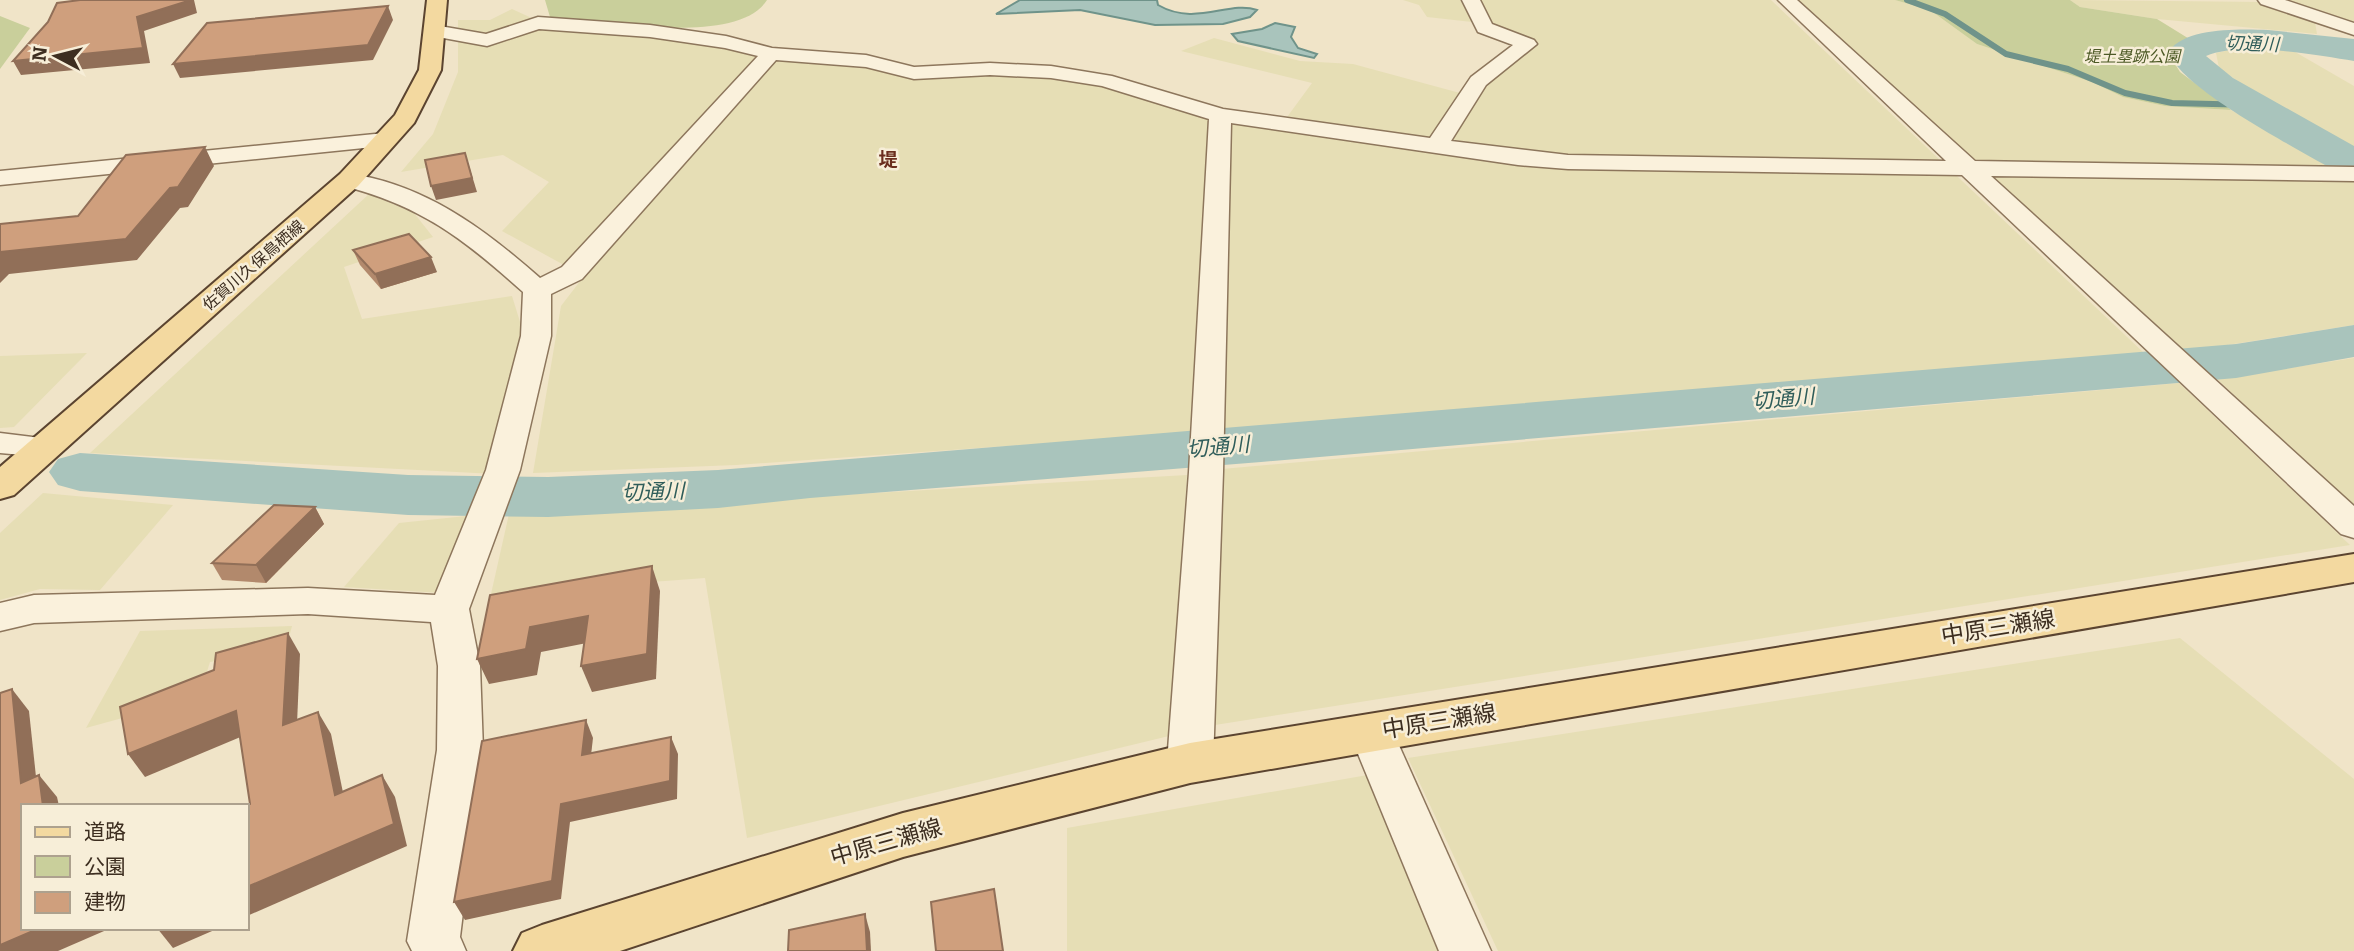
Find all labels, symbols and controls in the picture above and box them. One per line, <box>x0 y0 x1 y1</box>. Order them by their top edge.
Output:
north arrow <box>21 21 91 91</box>
water label: 切通川 <box>2225 32 2281 56</box>
text: N <box>27 45 52 63</box>
park label: 堤土塁跡公園 <box>2084 47 2182 66</box>
district label: 堤 <box>878 148 898 171</box>
street label: 佐賀川久保鳥栖線 <box>199 216 308 315</box>
water label: 切通川 <box>1750 383 1818 415</box>
water label: 切通川 <box>1185 431 1253 463</box>
water label: 切通川 <box>621 478 687 506</box>
street label: 中原三瀬線 <box>1939 604 2057 650</box>
street label: 中原三瀬線 <box>1380 698 1498 744</box>
legend <box>21 804 248 930</box>
street label: 中原三瀬線 <box>827 813 945 871</box>
text: 道路 <box>84 819 126 845</box>
text: 公園 <box>84 854 126 880</box>
text: 建物 <box>84 889 126 915</box>

